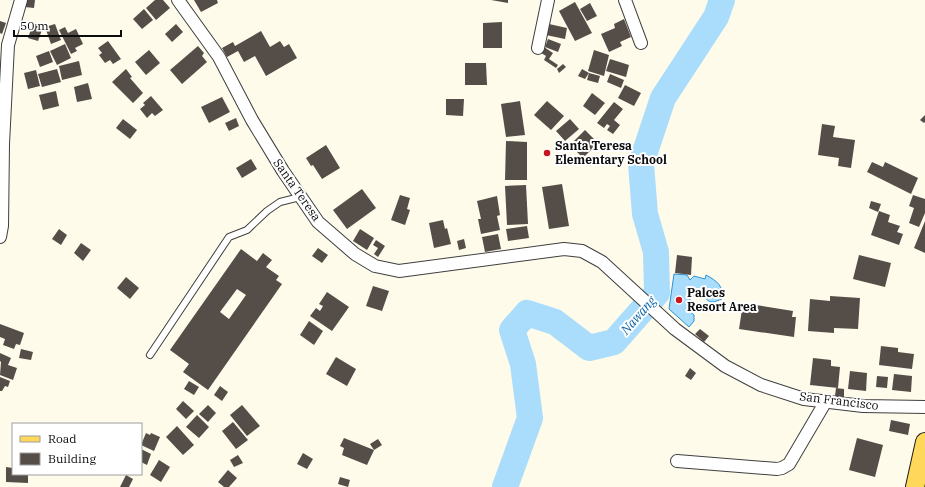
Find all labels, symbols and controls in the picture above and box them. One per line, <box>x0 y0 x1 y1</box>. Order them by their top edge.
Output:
scale bar <box>14 12 121 38</box>
text: 50 m <box>20 18 49 33</box>
place label: Santa Teresa Elementary School <box>555 138 667 167</box>
marker: Santa Teresa Elementary School <box>542 148 552 158</box>
street label: Santa Teresa <box>270 156 325 224</box>
place label: Palces Resort Area <box>687 285 757 314</box>
water label: Nawang <box>616 292 660 339</box>
marker: Palces Resort Area <box>674 295 684 305</box>
street label: San Francisco <box>799 388 880 413</box>
legend <box>12 423 142 475</box>
text: Road <box>48 431 77 446</box>
text: Building <box>48 451 96 466</box>

